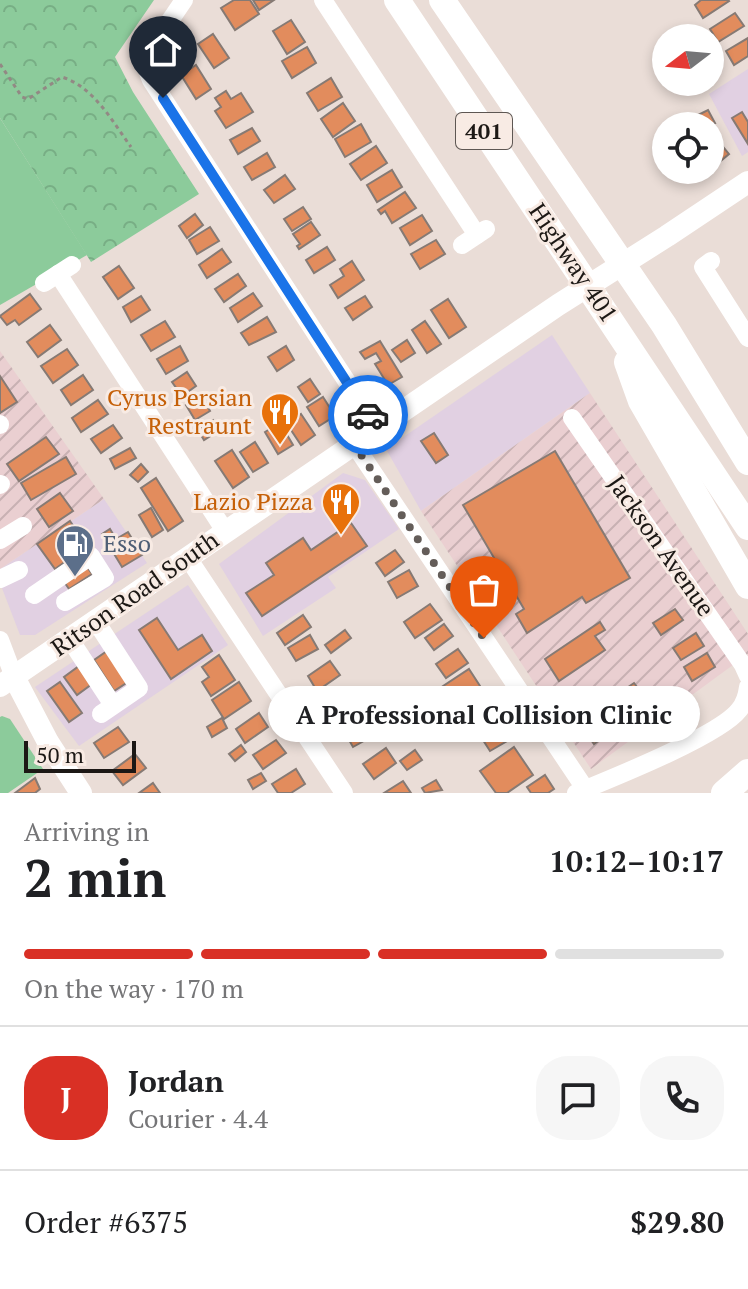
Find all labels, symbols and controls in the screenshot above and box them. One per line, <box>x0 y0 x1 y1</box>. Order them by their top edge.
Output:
pin <box>129 16 197 98</box>
north arrow <box>652 24 724 96</box>
map controls <box>652 24 724 184</box>
icon: home <box>141 28 185 72</box>
button: locate <box>652 112 724 184</box>
road number: 401 <box>456 113 512 149</box>
street label: Highway 401 <box>522 197 625 328</box>
courier <box>328 375 408 455</box>
place label: Cyrus Persian Restraunt <box>107 381 252 441</box>
restaurant icon: Cyrus Persian Restraunt <box>259 391 301 446</box>
icon: car <box>346 393 390 437</box>
street label: Jackson Avenue <box>601 468 722 622</box>
restaurant icon: Lazio Pizza <box>320 481 362 536</box>
place label: Lazio Pizza <box>193 485 313 517</box>
street label: Ritson Road South <box>44 523 224 663</box>
fuel station icon: Esso <box>54 523 96 578</box>
place label: Esso <box>103 527 151 559</box>
pin <box>450 556 518 638</box>
icon: bag <box>462 568 506 612</box>
callout: A Professional Collision Clinic <box>268 686 700 742</box>
text: A Professional Collision Clinic <box>296 697 672 731</box>
scale bar <box>24 737 136 773</box>
text: 50 m <box>36 740 84 769</box>
text: Arriving in <box>24 814 149 848</box>
text: 10:12–10:17 <box>549 841 724 881</box>
text: 2 min <box>24 843 166 912</box>
text: On the way · 170 m <box>24 971 244 1005</box>
button: chat <box>536 1056 620 1140</box>
button: phone <box>640 1056 724 1140</box>
text: Jordan <box>128 1061 224 1101</box>
text: J <box>61 1078 71 1118</box>
text: Courier · 4.4 <box>128 1101 268 1135</box>
text: Order #6375 <box>24 1202 188 1242</box>
text: $29.80 <box>630 1202 724 1242</box>

